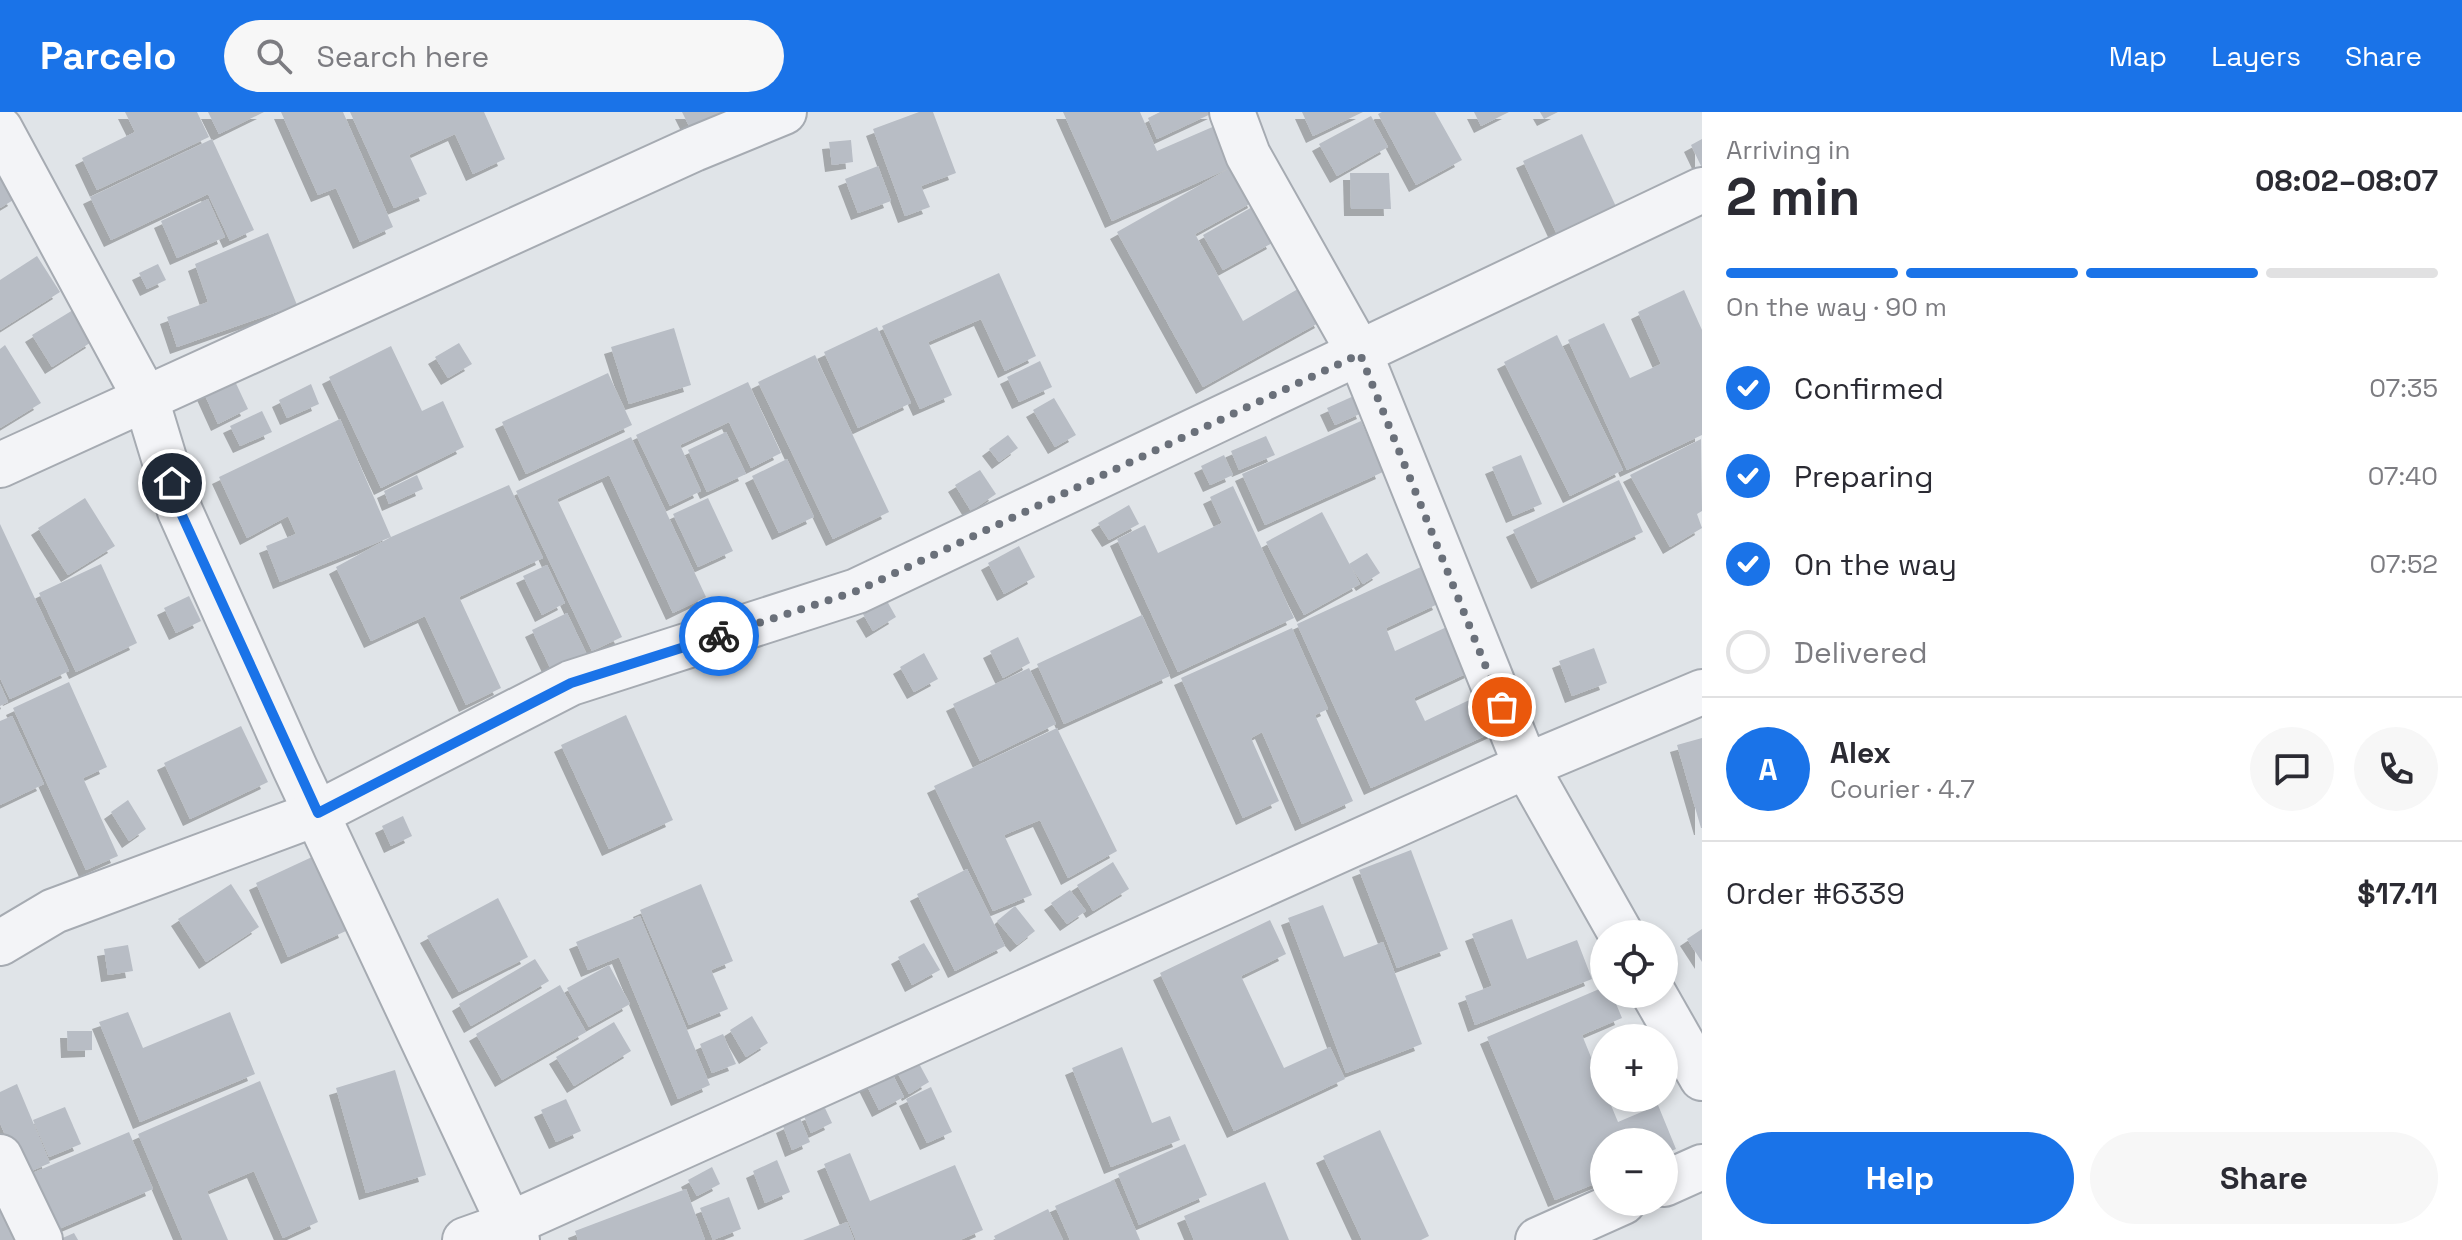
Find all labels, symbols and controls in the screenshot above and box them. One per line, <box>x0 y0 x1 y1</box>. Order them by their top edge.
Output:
search box <box>224 20 784 92</box>
text: Parcelo <box>40 32 176 80</box>
icon: search <box>252 34 296 78</box>
text: Search here <box>316 37 489 76</box>
text: Map <box>2109 38 2167 74</box>
text: Layers <box>2211 38 2301 74</box>
text: Share <box>2345 38 2422 74</box>
text: Arriving in <box>1726 133 1850 167</box>
text: 08:02–08:07 <box>2255 161 2438 200</box>
text: 2 min <box>1726 164 1860 230</box>
text: On the way · 90 m <box>1726 290 1947 324</box>
icon: check <box>1726 366 1770 410</box>
text: Confirmed <box>1794 369 1944 408</box>
text: 07:35 <box>2369 371 2438 405</box>
pin <box>138 449 206 517</box>
icon: check <box>1726 454 1770 498</box>
text: Preparing <box>1794 457 1933 496</box>
text: 07:40 <box>2368 459 2438 493</box>
icon: home <box>150 461 194 505</box>
icon: check <box>1726 542 1770 586</box>
text: On the way <box>1794 545 1957 584</box>
text: 07:52 <box>2370 547 2438 581</box>
courier <box>679 596 759 676</box>
icon: bike <box>697 614 741 658</box>
text: Delivered <box>1794 633 1928 672</box>
pin <box>1468 673 1536 741</box>
icon: bag <box>1480 685 1524 729</box>
button: chat <box>2250 727 2334 811</box>
button: phone <box>2354 727 2438 811</box>
text: Alex <box>1830 733 1891 772</box>
text: A <box>1758 750 1778 789</box>
text: Courier · 4.7 <box>1830 772 1975 806</box>
text: Order #6339 <box>1726 874 1905 913</box>
text: $17.11 <box>2357 874 2438 913</box>
map controls <box>1590 920 1678 1216</box>
button: locate <box>1590 920 1678 1008</box>
button: + <box>1590 1024 1678 1112</box>
button: − <box>1590 1128 1678 1216</box>
button: Help <box>1726 1132 2074 1224</box>
button: Share <box>2090 1132 2438 1224</box>

